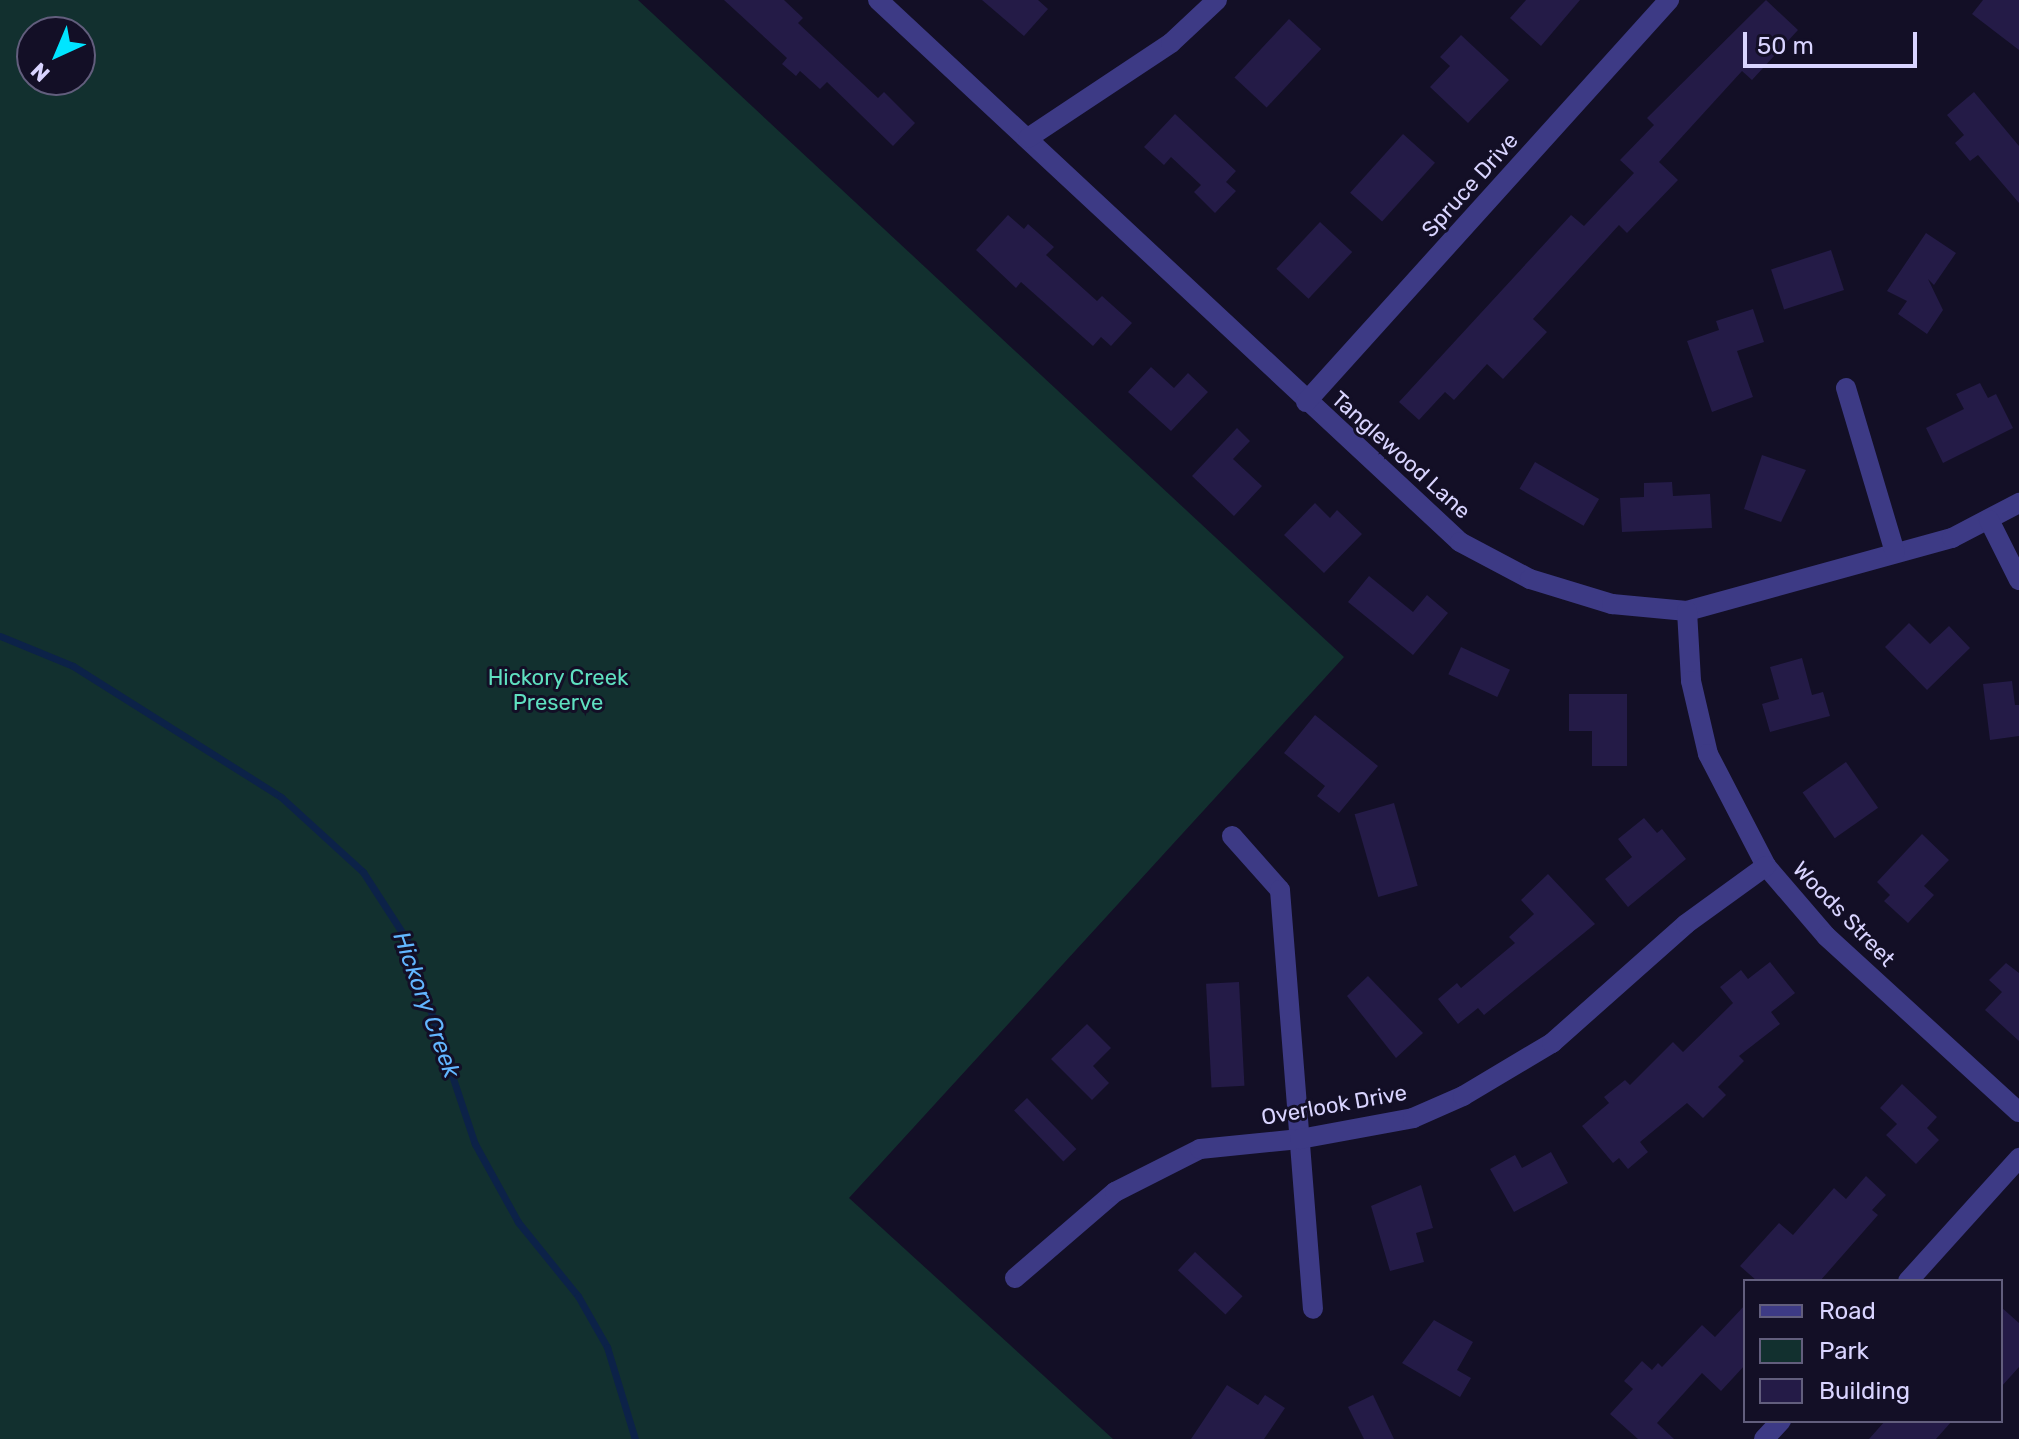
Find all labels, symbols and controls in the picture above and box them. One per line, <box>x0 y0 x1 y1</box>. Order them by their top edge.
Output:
north arrow <box>16 16 96 96</box>
scale bar <box>1747 16 1921 66</box>
text: 50 m <box>1757 32 1814 60</box>
text: N <box>25 57 55 87</box>
street label: Spruce Drive <box>1416 127 1524 243</box>
street label: Tanglewood Lane <box>1326 386 1476 524</box>
park label: Hickory Creek Preserve <box>487 664 629 716</box>
street label: Woods Street <box>1787 856 1901 972</box>
water label: Hickory Creek <box>386 928 466 1082</box>
street label: Overlook Drive <box>1259 1079 1409 1131</box>
legend <box>1743 1279 2003 1423</box>
text: Road <box>1819 1297 1876 1325</box>
text: Park <box>1819 1337 1869 1365</box>
text: Building <box>1819 1377 1910 1405</box>

